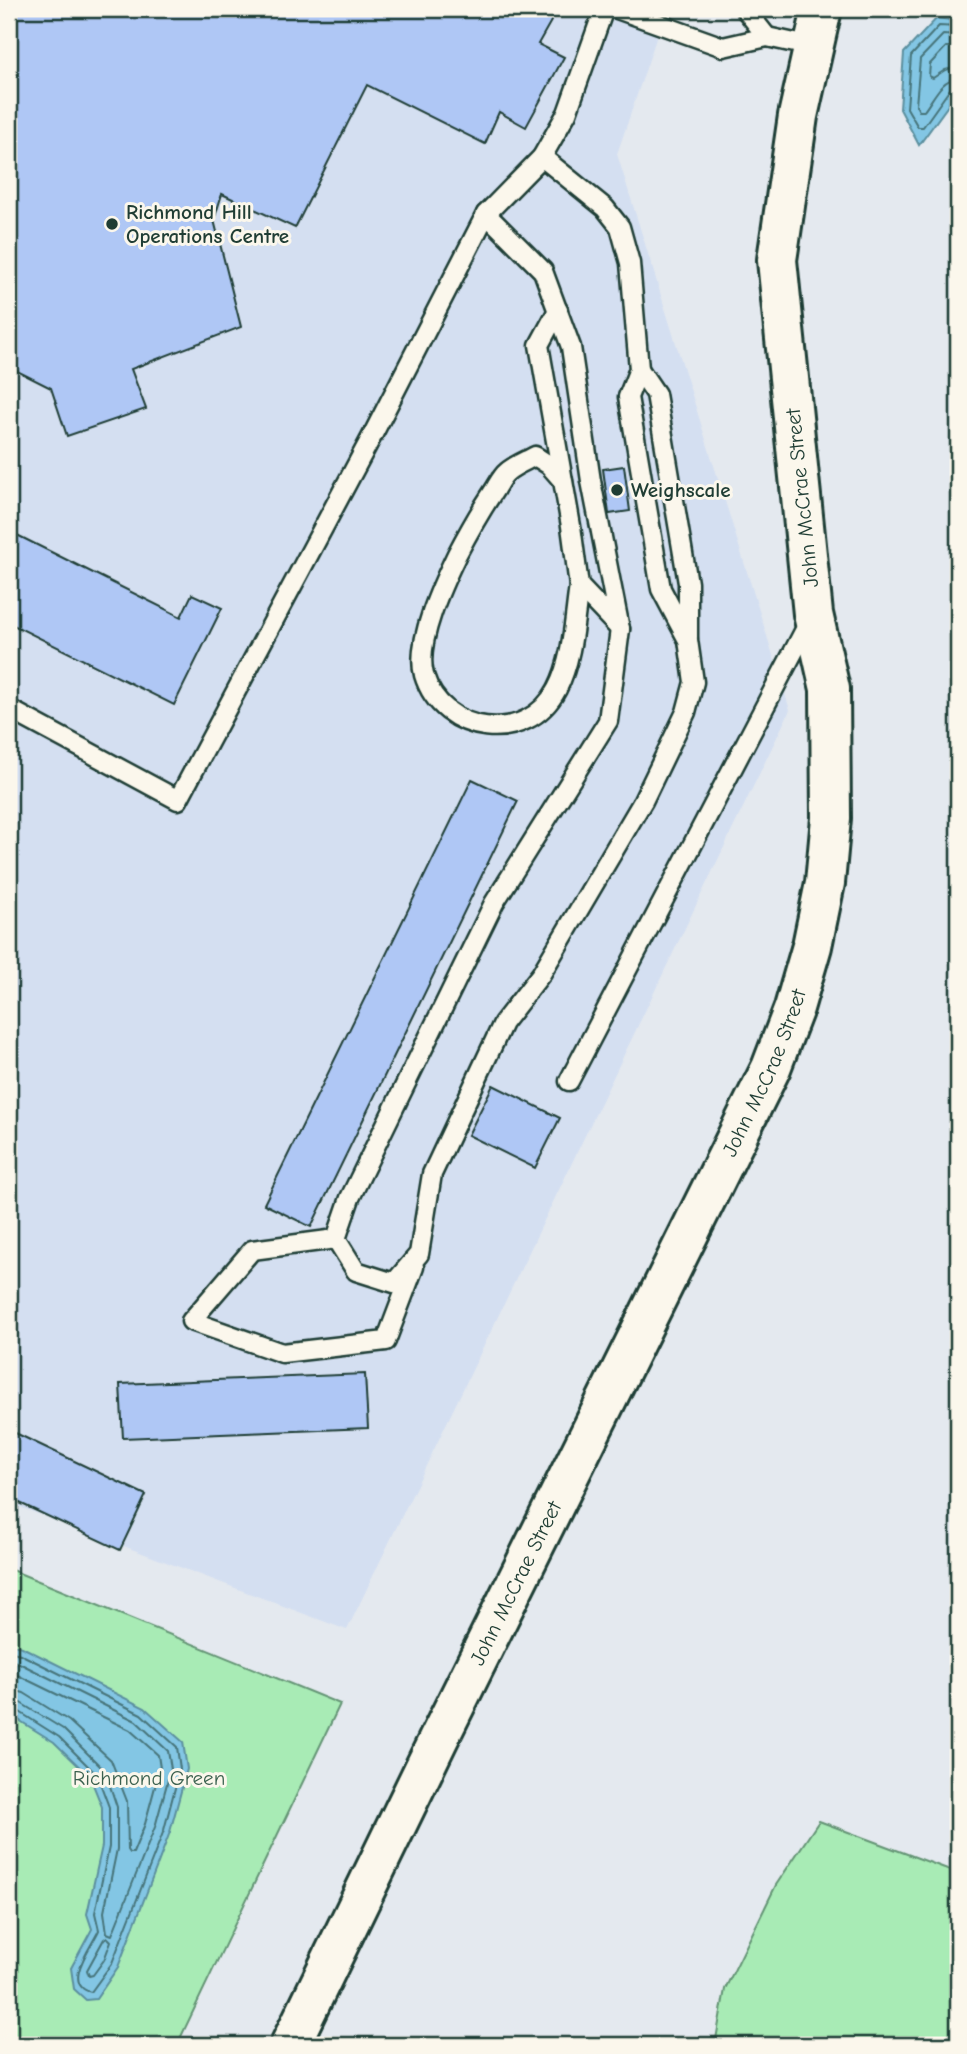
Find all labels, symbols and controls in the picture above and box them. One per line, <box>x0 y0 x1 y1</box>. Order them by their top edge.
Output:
place label: Richmond Hill Operations Centre <box>126 200 289 248</box>
marker: Richmond Hill Operations Centre <box>104 216 120 232</box>
street label: John McCrae Street <box>781 406 823 589</box>
place label: Weighscale <box>631 478 731 502</box>
marker: Weighscale <box>609 482 625 498</box>
street label: John McCrae Street <box>717 986 811 1160</box>
street label: John McCrae Street <box>465 1496 567 1669</box>
park label: Richmond Green <box>73 1766 225 1790</box>

